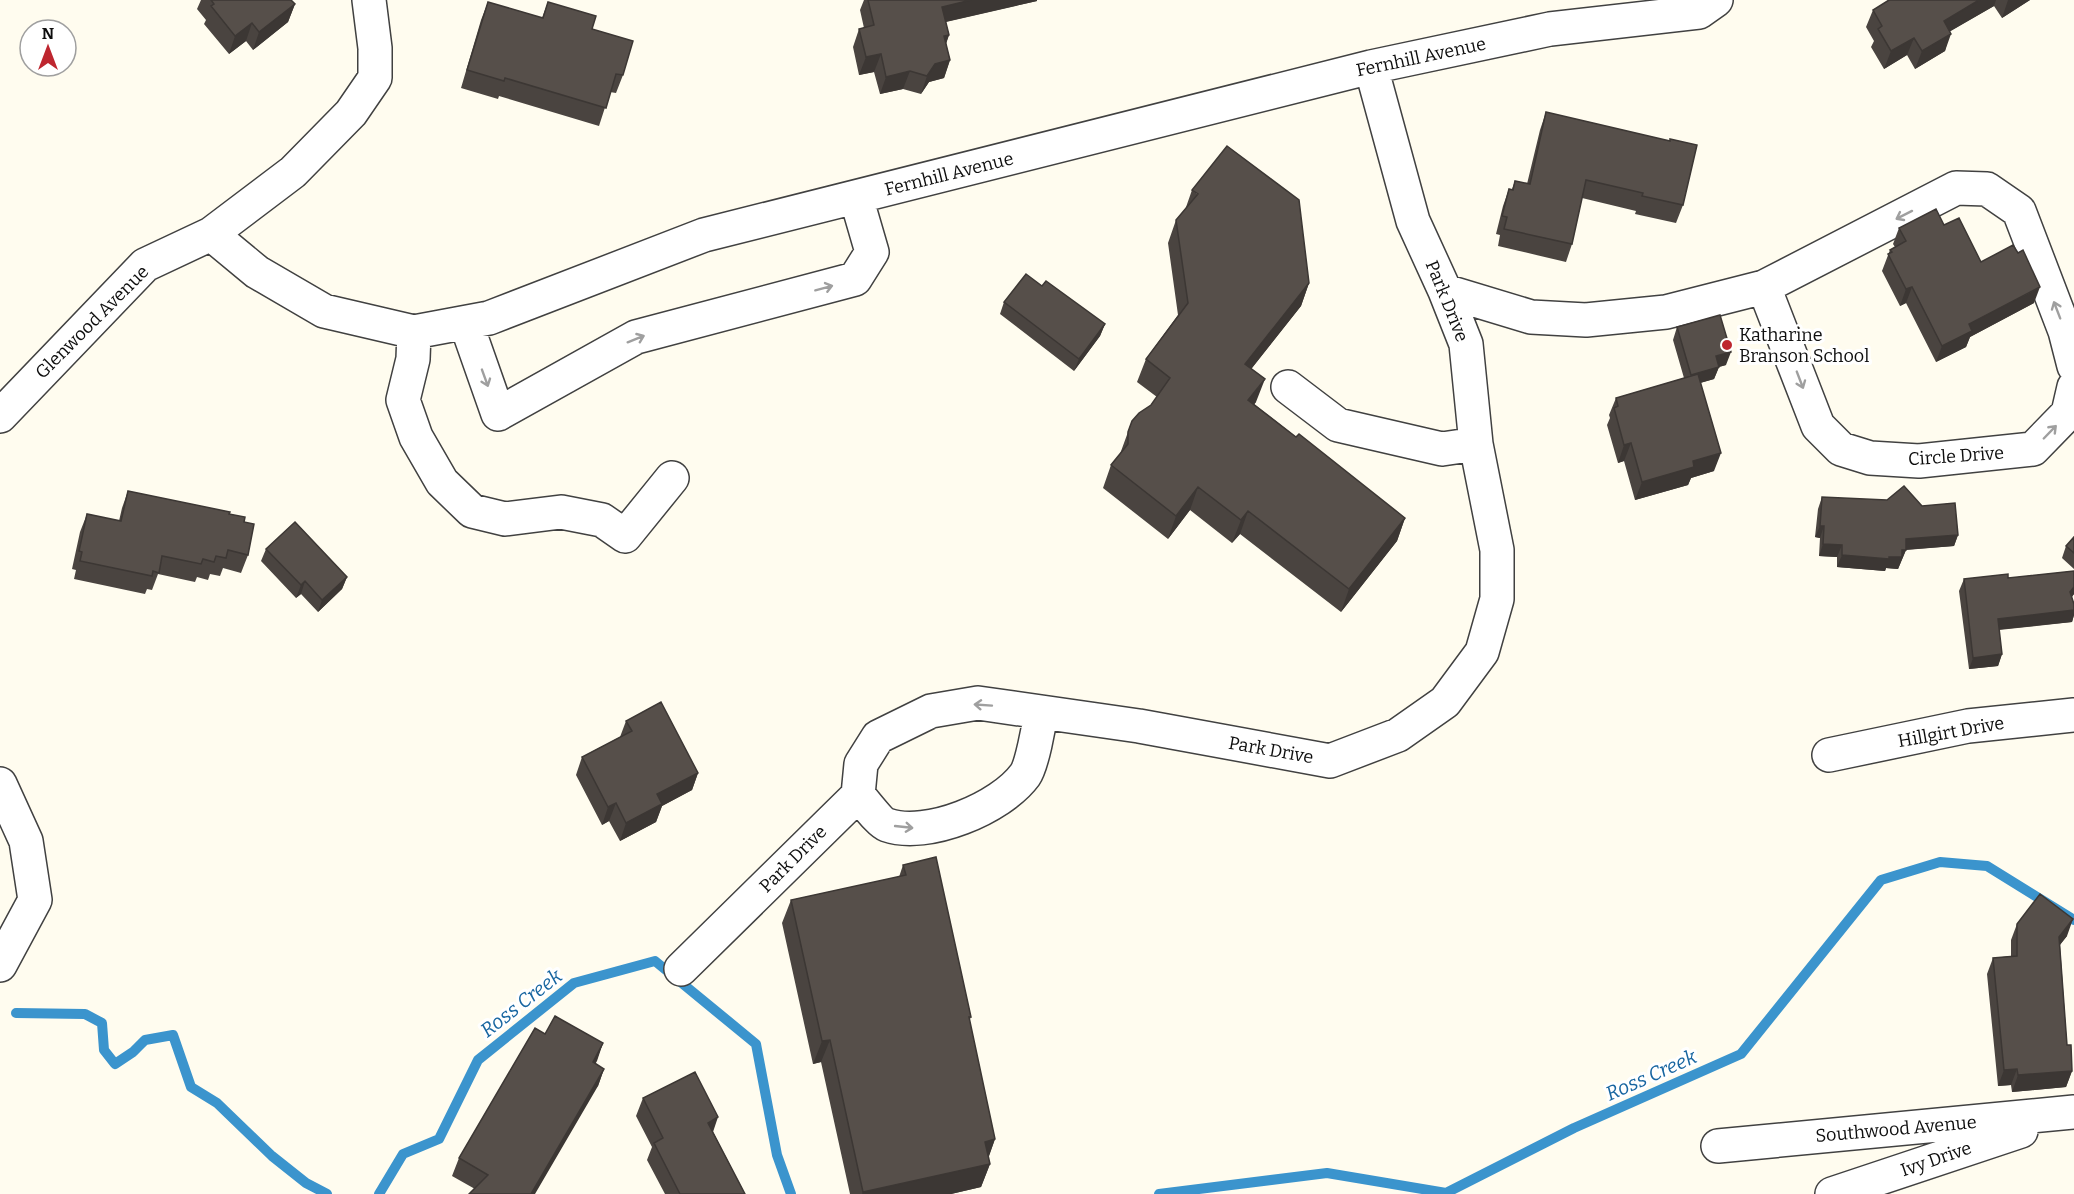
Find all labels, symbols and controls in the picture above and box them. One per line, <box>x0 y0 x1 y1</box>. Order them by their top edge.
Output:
north arrow <box>18 18 78 78</box>
text: N <box>42 24 54 43</box>
street label: Fernhill Avenue <box>1354 33 1488 81</box>
street label: Fernhill Avenue <box>882 147 1016 201</box>
one-way arrow <box>1896 209 1913 221</box>
street label: Park Drive <box>1421 257 1473 345</box>
street label: Glenwood Avenue <box>31 261 153 383</box>
one-way arrow <box>814 281 833 293</box>
one-way arrow <box>2051 301 2062 320</box>
place label: Katharine Branson School <box>1739 324 1869 367</box>
one-way arrow <box>626 333 644 344</box>
marker: Katharine Branson School <box>1720 338 1734 352</box>
one-way arrow <box>481 368 492 387</box>
one-way arrow <box>1795 371 1806 389</box>
one-way arrow <box>2043 424 2057 439</box>
street label: Circle Drive <box>1907 442 2005 470</box>
one-way arrow <box>974 699 994 710</box>
street label: Hillgirt Drive <box>1896 712 2006 752</box>
street label: Park Drive <box>1227 732 1315 768</box>
street label: Park Drive <box>755 821 831 897</box>
one-way arrow <box>893 822 913 833</box>
water label: Ross Creek <box>475 964 567 1042</box>
water label: Ross Creek <box>1602 1044 1700 1106</box>
street label: Southwood Avenue <box>1815 1111 1977 1147</box>
street label: Ivy Drive <box>1898 1137 1974 1181</box>

